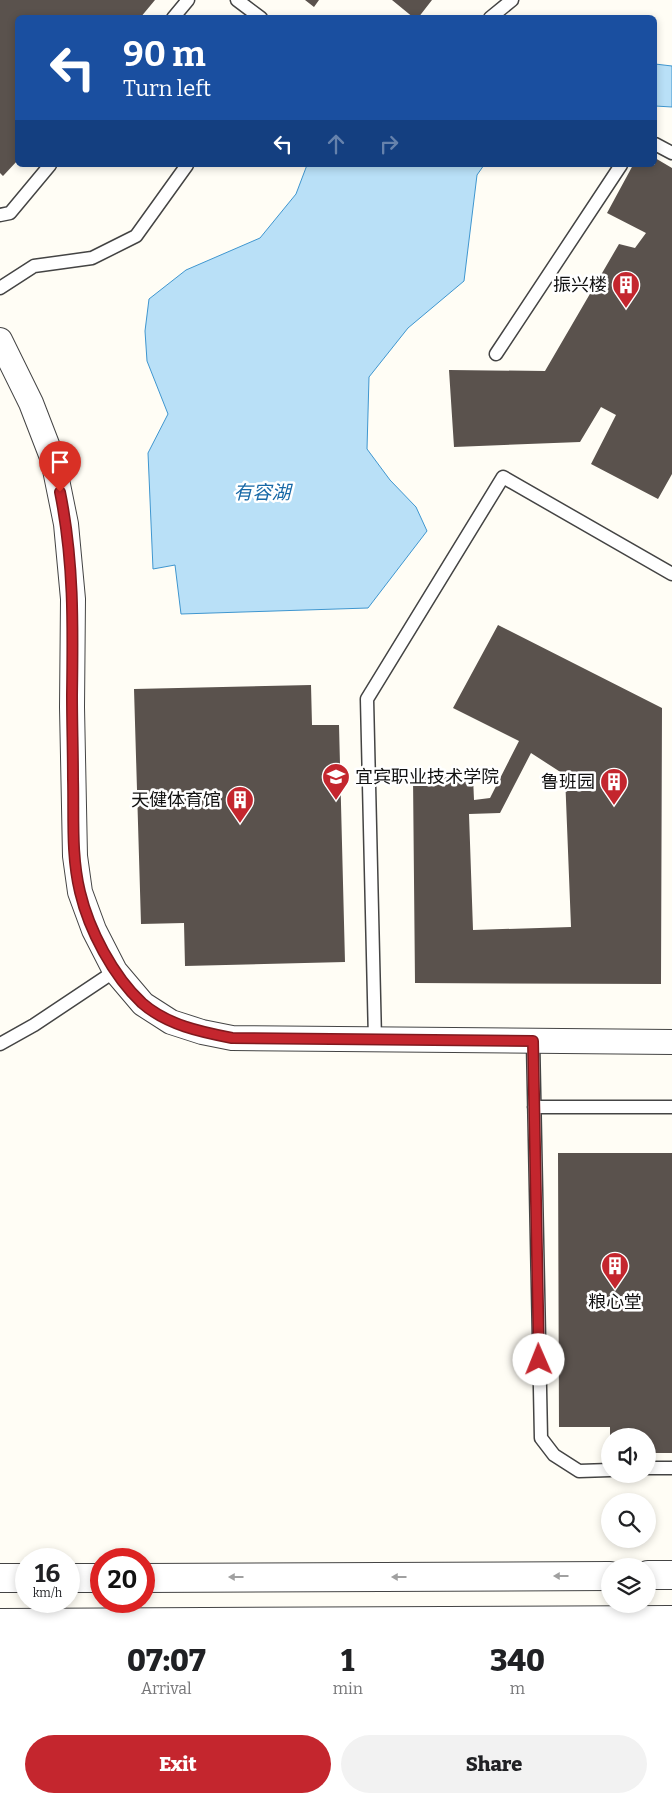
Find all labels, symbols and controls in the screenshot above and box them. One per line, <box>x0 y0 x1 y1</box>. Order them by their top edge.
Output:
text: 90 m <box>123 33 206 75</box>
icon: left <box>40 35 105 100</box>
text: Turn left <box>123 75 211 102</box>
icon: left <box>269 130 297 158</box>
icon: ahead <box>322 130 350 158</box>
icon: right <box>375 130 403 158</box>
building icon: 振兴楼 <box>611 270 641 309</box>
place label: 振兴楼 <box>553 274 607 296</box>
pin <box>39 441 81 492</box>
icon: arrive <box>46 448 74 476</box>
water label: 有容湖 <box>233 481 293 504</box>
school or university icon: 宜宾职业技术学院 <box>321 762 351 801</box>
place label: 宜宾职业技术学院 <box>355 766 499 788</box>
building icon: 鲁班园 <box>599 767 629 806</box>
place label: 鲁班园 <box>541 771 595 793</box>
building icon: 天健体育馆 <box>225 785 255 824</box>
place label: 天健体育馆 <box>131 789 221 811</box>
building icon: 粮心堂 <box>600 1251 630 1290</box>
place label: 粮心堂 <box>588 1291 642 1313</box>
position arrow <box>512 1333 564 1385</box>
map controls <box>601 1428 656 1613</box>
button: sound <box>601 1428 656 1483</box>
button: search <box>601 1493 656 1548</box>
speed limit sign: 20 <box>90 1548 155 1613</box>
button: layers <box>601 1558 656 1613</box>
text: 16 <box>35 1559 60 1589</box>
one-way arrow <box>553 1572 569 1580</box>
one-way arrow <box>228 1573 244 1581</box>
one-way arrow <box>391 1573 407 1581</box>
text: km/h <box>33 1586 62 1600</box>
text: 07:07 <box>127 1643 206 1679</box>
text: 1 <box>341 1643 354 1679</box>
text: 340 <box>490 1643 545 1679</box>
text: Arrival <box>141 1679 192 1698</box>
text: min <box>333 1679 363 1698</box>
text: m <box>510 1679 525 1698</box>
button: Exit <box>25 1735 331 1793</box>
button: Share <box>341 1735 647 1793</box>

